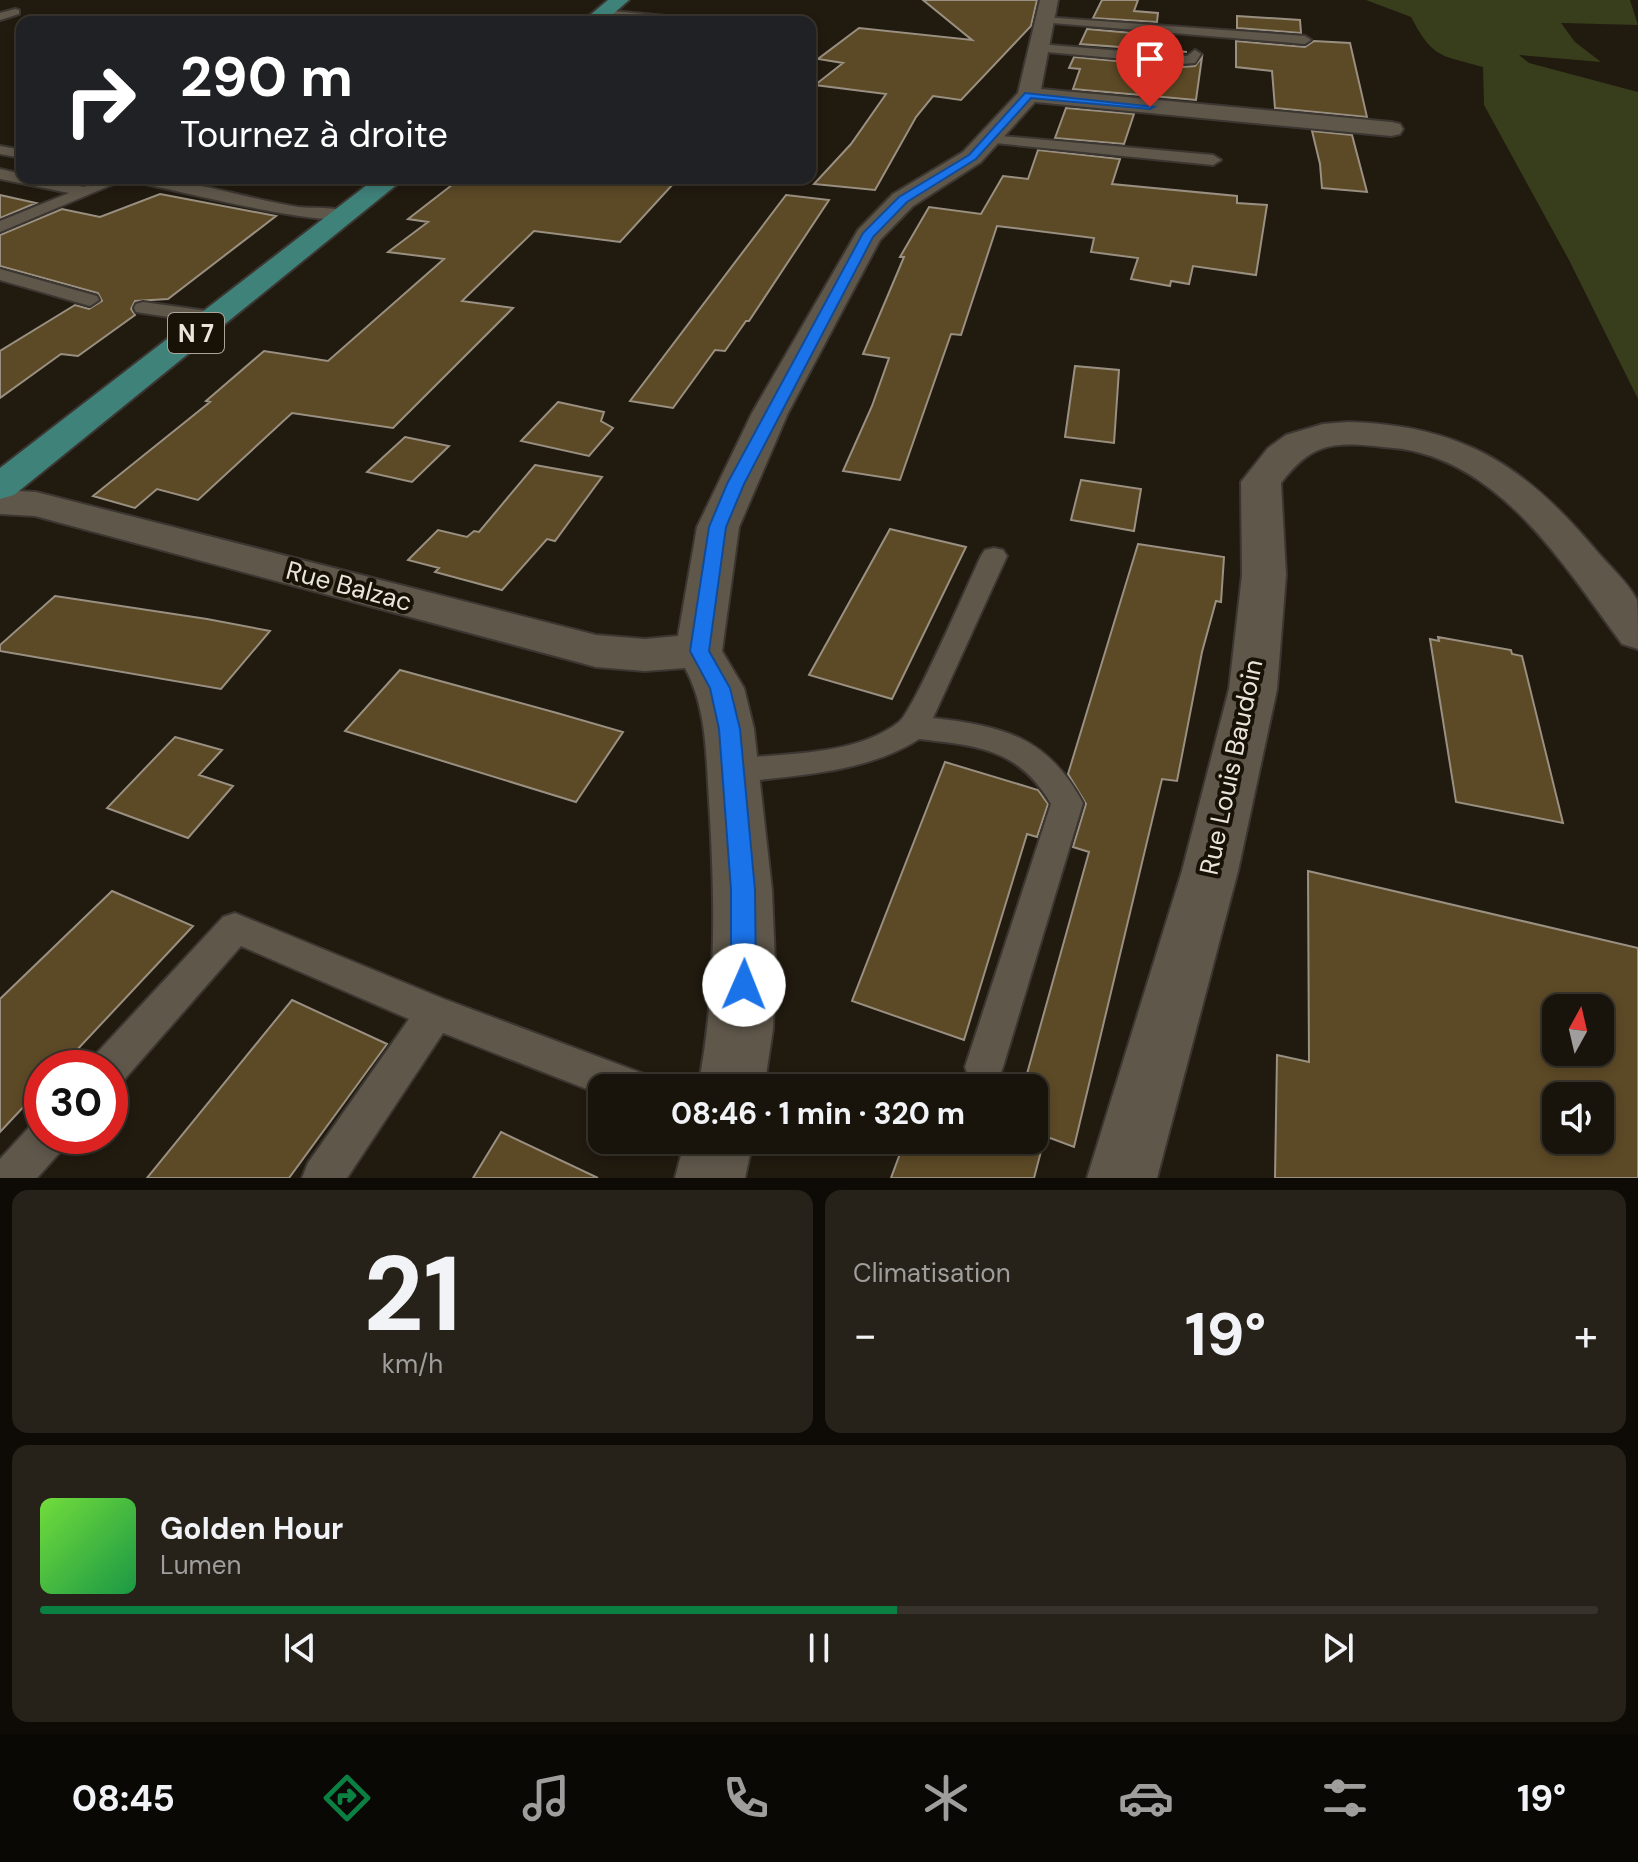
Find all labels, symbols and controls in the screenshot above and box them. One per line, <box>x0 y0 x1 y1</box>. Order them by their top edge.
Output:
pin <box>1116 25 1184 107</box>
icon: arrive <box>1128 37 1172 81</box>
text: 290 m <box>180 40 353 113</box>
icon: right <box>48 48 152 152</box>
text: Tournez à droite <box>180 111 448 158</box>
road number: N 7 <box>168 313 224 353</box>
street label: Rue Balzac <box>283 553 415 619</box>
street label: Rue Louis Baudoin <box>1192 656 1270 878</box>
position arrow <box>702 943 786 1027</box>
north arrow <box>1542 994 1614 1066</box>
map controls <box>1542 994 1614 1154</box>
speed limit sign: 30 <box>24 1050 128 1154</box>
button: sound <box>1542 1082 1614 1154</box>
text: 08:46 · 1 min · 320 m <box>671 1094 965 1133</box>
text: 21 <box>364 1227 461 1362</box>
text: Climatisation <box>853 1256 1011 1290</box>
text: 19° <box>1185 1295 1266 1374</box>
text: − <box>853 1306 877 1364</box>
text: + <box>1574 1306 1598 1364</box>
text: km/h <box>382 1347 443 1381</box>
text: Golden Hour <box>160 1509 343 1548</box>
text: Lumen <box>160 1548 241 1582</box>
icon: previous <box>278 1626 322 1670</box>
icon: pause <box>797 1626 841 1670</box>
icon: next <box>1316 1626 1360 1670</box>
icon: directions <box>319 1770 375 1826</box>
icon: music <box>518 1770 574 1826</box>
icon: phone <box>718 1770 774 1826</box>
icon: climate <box>918 1770 974 1826</box>
icon: car <box>1118 1770 1174 1826</box>
icon: filters <box>1317 1770 1373 1826</box>
text: 08:45 <box>72 1775 175 1822</box>
text: 19° <box>1517 1775 1566 1822</box>

